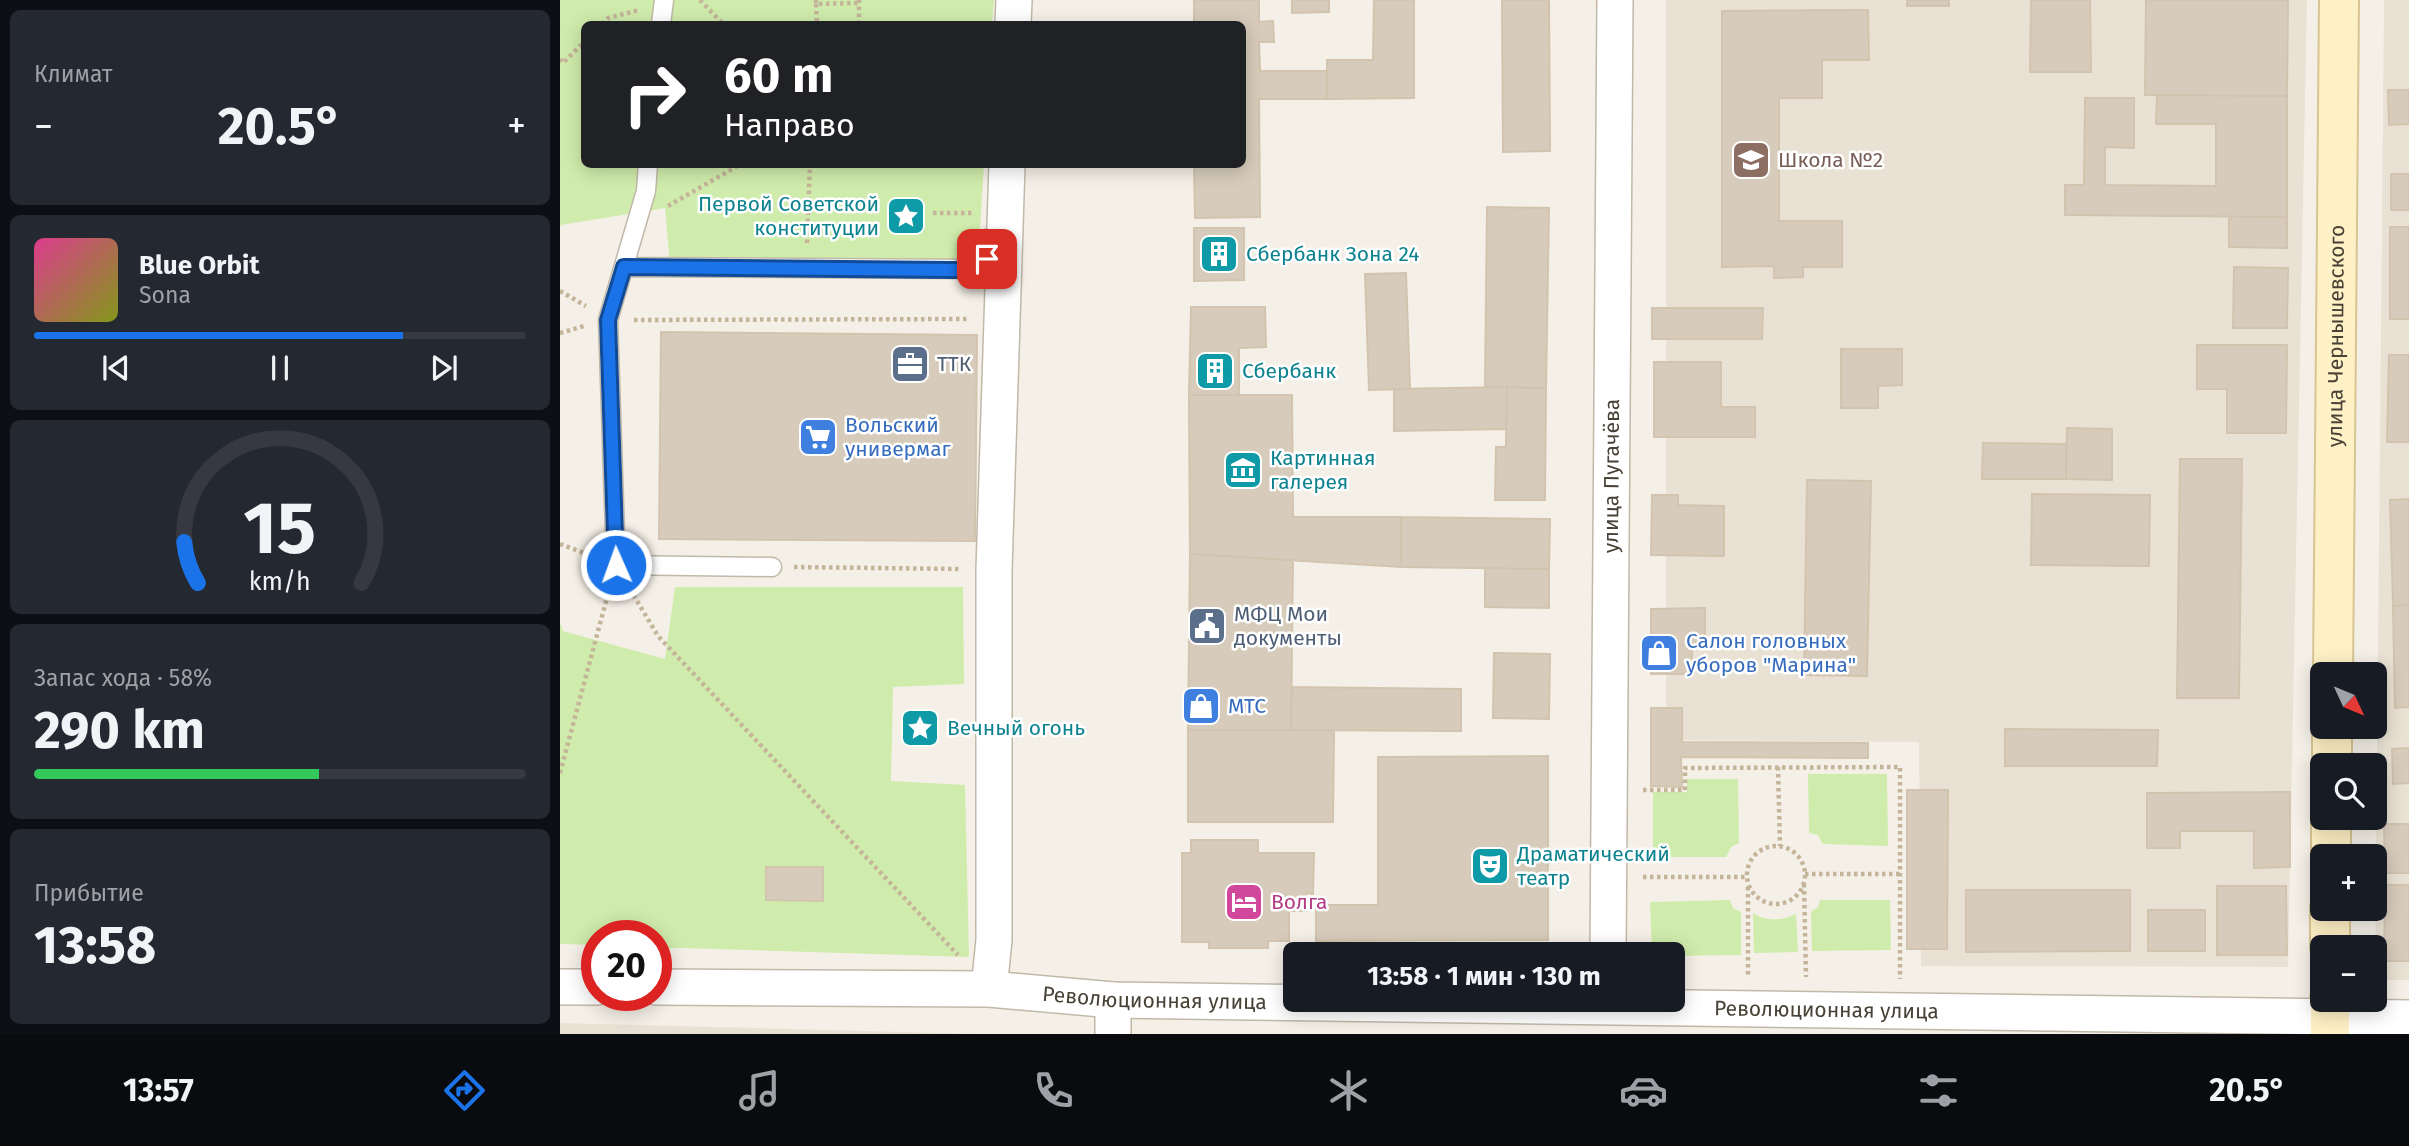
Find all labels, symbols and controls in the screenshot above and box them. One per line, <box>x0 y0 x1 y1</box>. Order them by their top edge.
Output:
text: 60 m <box>724 46 833 105</box>
icon: right <box>609 49 700 140</box>
text: Климат <box>34 60 112 88</box>
text: 20.5° <box>218 95 342 158</box>
text: − <box>34 103 53 149</box>
text: + <box>507 103 526 149</box>
text: Направо <box>724 106 855 144</box>
school or university icon: Школа №2 <box>1730 139 1772 181</box>
place label: Школа №2 <box>1778 147 1883 173</box>
place label: Первой Советской конституции <box>698 191 879 241</box>
place icon: Первой Советской конституции <box>885 195 927 237</box>
street label: улица Чернышевского <box>2322 225 2350 447</box>
pin <box>957 229 1017 289</box>
building icon: Сбербанк Зона 24 <box>1198 233 1240 275</box>
icon: arrive <box>968 240 1006 278</box>
place label: Сбербанк Зона 24 <box>1246 241 1419 267</box>
text: Blue Orbit <box>139 250 259 281</box>
text: Sona <box>139 281 191 309</box>
office icon: ТТК <box>889 343 931 385</box>
icon: previous <box>97 349 135 387</box>
icon: pause <box>261 349 299 387</box>
icon: next <box>425 349 463 387</box>
building icon: Сбербанк <box>1194 350 1236 392</box>
place label: ТТК <box>937 351 972 377</box>
place label: Сбербанк <box>1242 358 1336 384</box>
street label: улица Пугачёва <box>1598 399 1625 553</box>
place label: Вольский универмаг <box>845 412 951 462</box>
supermarket icon: Вольский универмаг <box>797 416 839 458</box>
place label: Картинная галерея <box>1270 445 1376 495</box>
museum icon: Картинная галерея <box>1222 449 1264 491</box>
text: 15 <box>244 485 316 572</box>
position arrow <box>579 528 653 602</box>
text: km/h <box>249 567 311 597</box>
place label: МФЦ Мои документы <box>1234 601 1342 651</box>
public building icon: МФЦ Мои документы <box>1186 605 1228 647</box>
place label: Салон головных уборов "Марина" <box>1686 628 1856 678</box>
shop icon: Салон головных уборов "Марина" <box>1638 632 1680 674</box>
north arrow <box>2310 662 2387 738</box>
map controls <box>2310 662 2387 1012</box>
text: Запас хода · 58% <box>34 664 212 692</box>
shop icon: МТС <box>1180 685 1222 727</box>
place label: МТС <box>1228 693 1266 719</box>
text: 290 km <box>34 699 205 762</box>
place icon: Вечный огонь <box>899 707 941 749</box>
place label: Вечный огонь <box>947 715 1085 741</box>
button: search <box>2310 753 2387 830</box>
place label: Драматический театр <box>1516 841 1670 891</box>
button: + <box>2310 844 2387 921</box>
theatre icon: Драматический театр <box>1469 845 1511 887</box>
text: Прибытие <box>34 879 144 907</box>
hotel icon: Волга <box>1223 881 1265 923</box>
place label: Волга <box>1271 889 1328 915</box>
text: 13:58 <box>34 914 156 977</box>
speed limit sign: 20 <box>581 920 672 1011</box>
button: − <box>2310 935 2387 1012</box>
text: 13:58 · 1 мин · 130 m <box>1367 961 1601 992</box>
street label: Революционная улица <box>1041 981 1267 1015</box>
street label: Революционная улица <box>1714 995 1939 1024</box>
icon: directions <box>440 1066 489 1115</box>
icon: music <box>735 1066 784 1115</box>
icon: phone <box>1029 1066 1078 1115</box>
icon: climate <box>1324 1066 1373 1115</box>
icon: car <box>1619 1066 1668 1115</box>
icon: filters <box>1914 1066 1963 1115</box>
text: 13:57 <box>123 1071 194 1109</box>
text: 20.5° <box>2209 1071 2286 1109</box>

